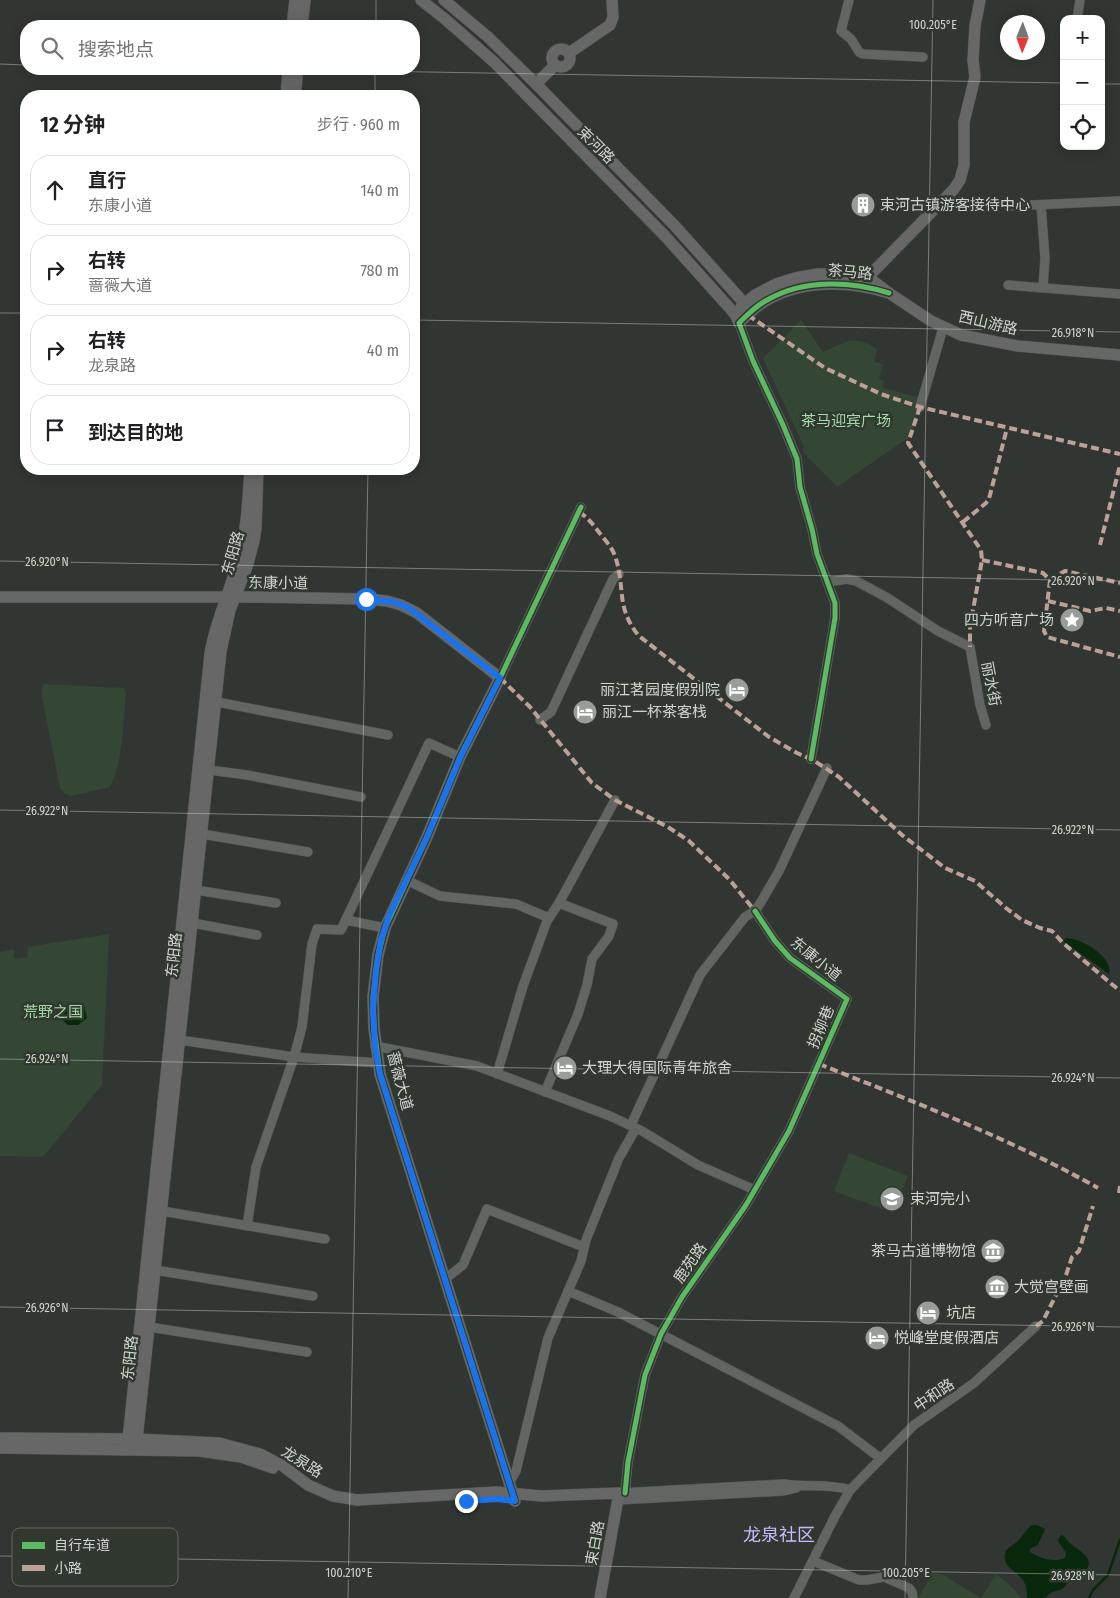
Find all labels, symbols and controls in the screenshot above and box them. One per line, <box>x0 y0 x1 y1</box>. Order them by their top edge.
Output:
north arrow <box>1000 15 1045 60</box>
map controls <box>1060 15 1105 150</box>
button: + <box>1060 15 1105 60</box>
text: 100.205°E <box>909 18 957 32</box>
search box <box>20 20 420 75</box>
icon: search <box>38 34 66 62</box>
text: 搜索地点 <box>78 38 154 61</box>
button: − <box>1060 60 1105 105</box>
button: locate <box>1060 105 1105 150</box>
text: 12 分钟 <box>40 112 105 138</box>
text: 步行 · 960 m <box>317 115 400 134</box>
street label: 束河路 <box>574 123 618 167</box>
text: 直行 <box>88 169 126 192</box>
icon: ahead <box>41 176 69 204</box>
text: 140 m <box>361 181 399 200</box>
building icon: 束河古镇游客接待中心 <box>850 192 876 218</box>
text: 东康小道 <box>88 196 152 215</box>
place label: 束河古镇游客接待中心 <box>880 196 1030 214</box>
text: 右转 <box>88 249 126 272</box>
icon: right <box>41 256 69 284</box>
text: 780 m <box>360 261 399 280</box>
street label: 茶马路 <box>827 261 873 283</box>
text: 蔷薇大道 <box>88 276 152 295</box>
street label: 西山游路 <box>957 307 1019 339</box>
text: 26.918°N <box>1052 326 1094 340</box>
text: 右转 <box>88 329 126 352</box>
icon: right <box>41 336 69 364</box>
text: 40 m <box>367 341 399 360</box>
text: 龙泉路 <box>88 356 136 375</box>
park label: 茶马迎宾广场 <box>801 412 891 430</box>
icon: arrive <box>41 416 69 444</box>
text: 到达目的地 <box>88 421 183 444</box>
street label: 东阳路 <box>218 529 248 577</box>
text: 26.920°N <box>25 555 69 569</box>
street label: 东康小道 <box>248 573 308 593</box>
text: 26.920°N <box>1051 574 1095 588</box>
route start <box>355 588 378 611</box>
place icon: 四方听音广场 <box>1059 607 1085 633</box>
place label: 四方听音广场 <box>964 611 1054 629</box>
street label: 丽水街 <box>978 660 1004 708</box>
hotel icon: 丽江茗园度假别院 <box>724 677 750 703</box>
place label: 丽江茗园度假别院 <box>600 681 720 699</box>
hotel icon: 丽江一杯茶客栈 <box>572 699 598 725</box>
place label: 丽江一杯茶客栈 <box>602 703 707 721</box>
text: 26.922°N <box>26 804 68 818</box>
text: 26.922°N <box>1052 823 1094 837</box>
street label: 东阳路 <box>163 932 185 978</box>
street label: 东康小道 <box>787 933 845 985</box>
park label: 荒野之国 <box>23 1003 83 1021</box>
street label: 拐柳巷 <box>804 1003 838 1051</box>
street label: 蔷薇大道 <box>384 1050 416 1112</box>
text: 26.924°N <box>26 1052 68 1066</box>
hotel icon: 大理大得国际青年旅舍 <box>552 1055 578 1081</box>
place label: 大理大得国际青年旅舍 <box>582 1059 732 1077</box>
text: 26.924°N <box>1052 1071 1094 1085</box>
school or university icon: 束河完小 <box>879 1186 905 1212</box>
place label: 束河完小 <box>910 1190 970 1208</box>
museum icon: 茶马古道博物馆 <box>980 1238 1006 1264</box>
street label: 鹿苑路 <box>670 1239 710 1287</box>
place label: 茶马古道博物馆 <box>871 1242 976 1260</box>
museum icon: 大觉宫壁画 <box>984 1274 1010 1300</box>
place label: 大觉宫壁画 <box>1014 1278 1089 1296</box>
hotel icon: 坑店 <box>915 1300 941 1326</box>
text: 26.926°N <box>25 1301 69 1315</box>
place label: 坑店 <box>946 1304 976 1322</box>
text: 26.926°N <box>1051 1320 1095 1334</box>
hotel icon: 悦峰堂度假酒店 <box>864 1325 890 1351</box>
place label: 悦峰堂度假酒店 <box>894 1329 999 1347</box>
street label: 东阳路 <box>119 1335 141 1381</box>
street label: 中和路 <box>910 1375 958 1415</box>
street label: 龙泉路 <box>278 1442 326 1482</box>
route end <box>455 1490 478 1513</box>
street label: 束白路 <box>582 1519 608 1567</box>
district label: 龙泉社区 <box>743 1524 815 1546</box>
legend <box>12 1528 178 1586</box>
text: 自行车道 <box>54 1537 110 1554</box>
text: 小路 <box>54 1560 82 1577</box>
text: 100.210°E <box>326 1566 373 1580</box>
text: 100.205°E <box>882 1566 930 1580</box>
text: 26.928°N <box>1051 1569 1095 1583</box>

